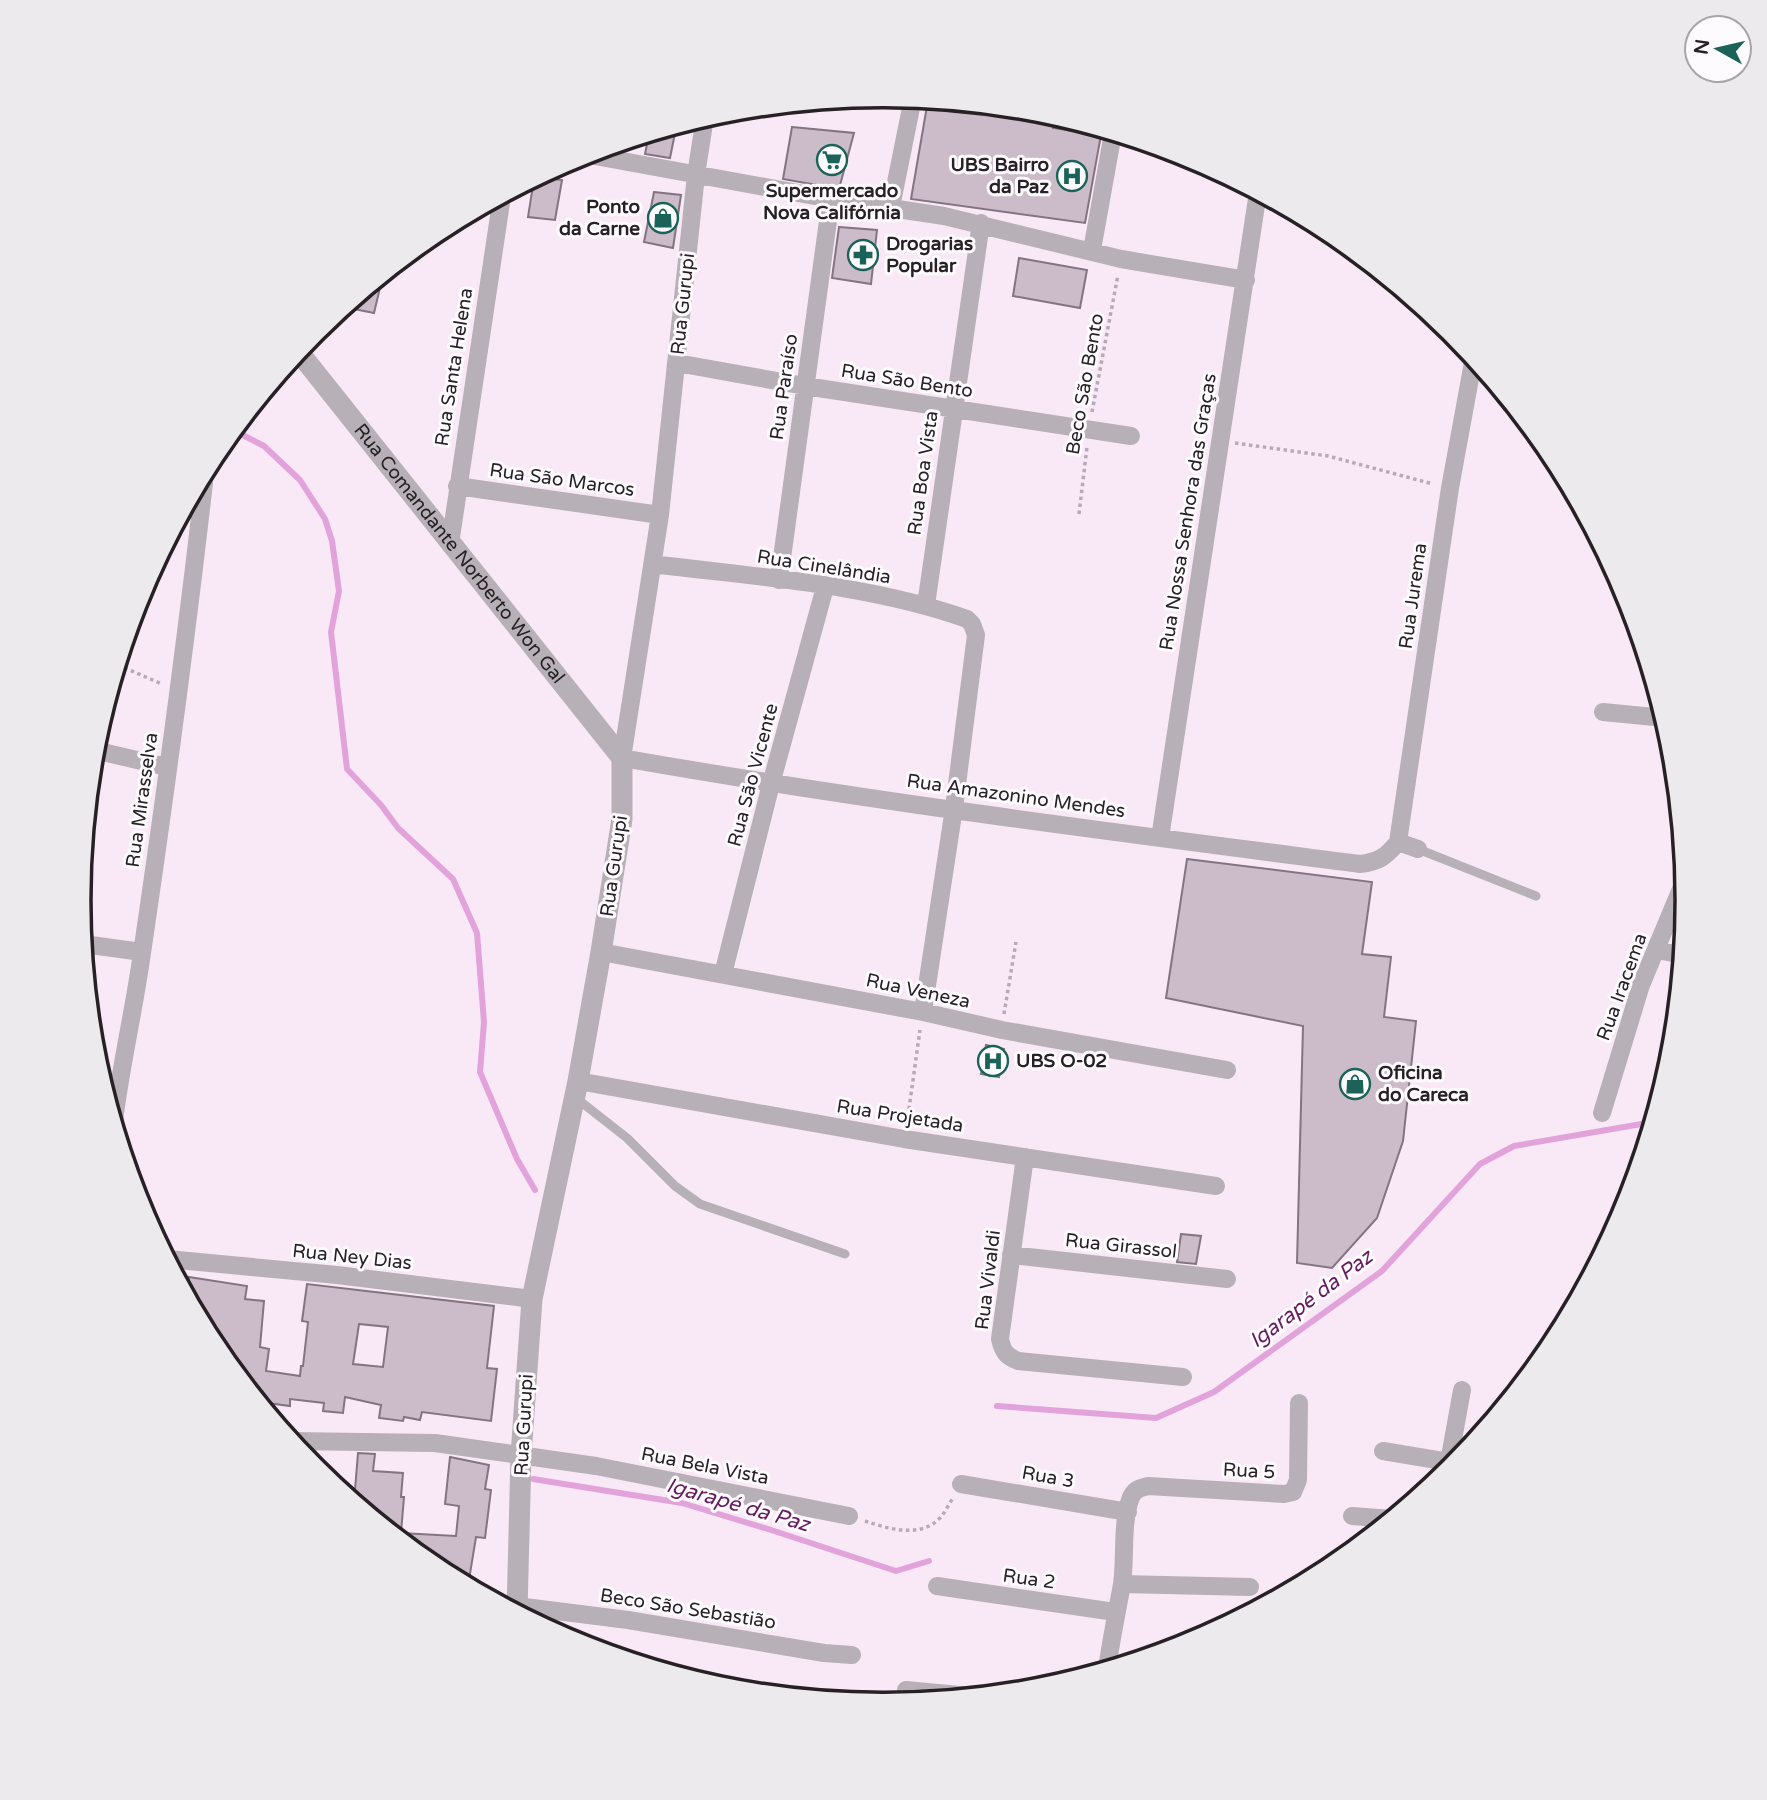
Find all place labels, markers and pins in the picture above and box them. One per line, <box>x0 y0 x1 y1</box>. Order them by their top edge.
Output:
supermarket icon: Supermercado Nova Califórnia <box>815 143 849 177</box>
place label: UBS Bairro da Paz <box>950 154 1050 198</box>
hospital icon: UBS Bairro da Paz <box>1055 159 1089 193</box>
place label: Supermercado Nova Califórnia <box>763 180 901 224</box>
place label: Ponto da Carne <box>559 196 640 240</box>
shop icon: Ponto da Carne <box>646 201 680 235</box>
place label: Drogarias Popular <box>886 233 973 278</box>
pharmacy icon: Drogarias Popular <box>846 238 880 272</box>
hospital icon: UBS O-02 <box>976 1044 1010 1078</box>
place label: UBS O-02 <box>1016 1050 1107 1072</box>
place label: Oficina do Careca <box>1378 1062 1469 1106</box>
shop icon: Oficina do Careca <box>1338 1067 1372 1101</box>

